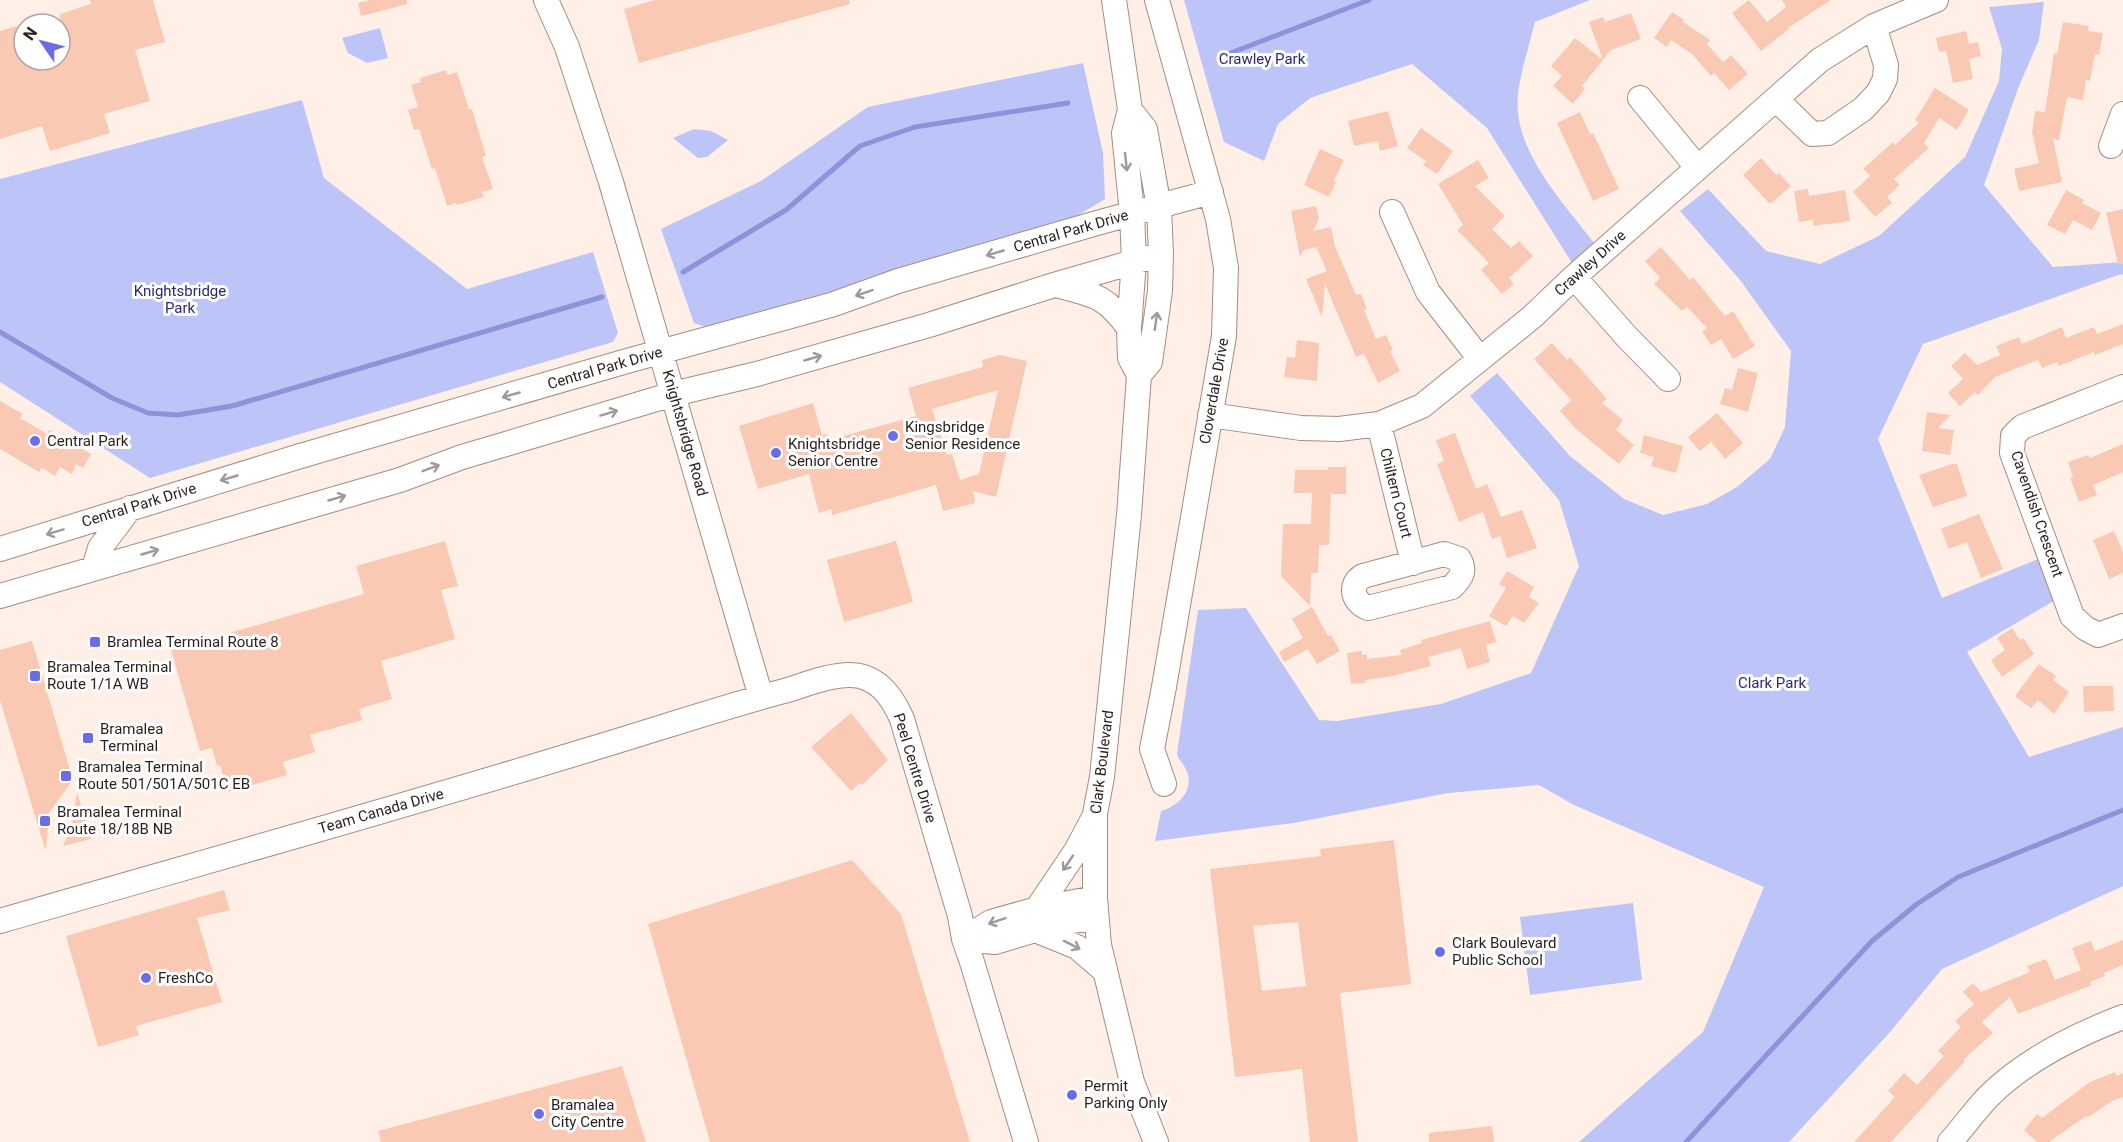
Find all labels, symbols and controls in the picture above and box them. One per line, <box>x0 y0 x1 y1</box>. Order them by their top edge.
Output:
north arrow <box>12 12 72 72</box>
text: N <box>19 24 41 44</box>
park label: Crawley Park <box>1219 50 1306 68</box>
one-way arrow <box>1121 152 1132 171</box>
street label: Central Park Drive <box>1011 206 1131 256</box>
street label: Crawley Drive <box>1551 226 1629 300</box>
one-way arrow <box>986 248 1005 259</box>
park label: Knightsbridge Park <box>134 282 226 317</box>
one-way arrow <box>856 289 874 300</box>
one-way arrow <box>1150 312 1161 332</box>
street label: Cloverdale Drive <box>1196 336 1232 446</box>
street label: Central Park Drive <box>545 343 665 393</box>
one-way arrow <box>804 352 823 363</box>
street label: Knightsbridge Road <box>658 368 712 498</box>
one-way arrow <box>501 390 520 401</box>
one-way arrow <box>599 407 618 418</box>
place label: Kingsbridge Senior Residence <box>905 418 1020 453</box>
marker: Kingsbridge Senior Residence <box>886 429 900 443</box>
place label: Central Park <box>47 432 129 450</box>
marker: Central Park <box>28 434 42 448</box>
place label: Knightsbridge Senior Centre <box>788 435 881 470</box>
marker: Knightsbridge Senior Centre <box>769 446 783 460</box>
street label: Chiltern Court <box>1376 446 1416 540</box>
street label: Cavendish Crescent <box>2007 448 2067 580</box>
one-way arrow <box>421 462 440 473</box>
one-way arrow <box>219 473 238 484</box>
street label: Central Park Drive <box>80 479 199 531</box>
one-way arrow <box>328 492 347 503</box>
one-way arrow <box>46 527 65 538</box>
one-way arrow <box>140 546 159 557</box>
place label: Bramlea Terminal Route 8 <box>107 633 279 651</box>
marker: Bramlea Terminal Route 8 <box>88 635 102 649</box>
place label: Bramalea Terminal Route 1/1A WB <box>47 658 172 693</box>
marker: Bramalea Terminal Route 1/1A WB <box>28 669 42 683</box>
park label: Clark Park <box>1738 674 1806 692</box>
street label: Clark Boulevard <box>1087 709 1117 815</box>
street label: Peel Centre Drive <box>890 711 940 825</box>
place label: Bramalea Terminal <box>100 720 163 755</box>
marker: Bramalea Terminal <box>81 731 95 745</box>
place label: Bramalea Terminal Route 501/501A/501C EB <box>78 758 250 793</box>
marker: Bramalea Terminal Route 501/501A/501C EB <box>59 769 73 783</box>
street label: Team Canada Drive <box>316 784 446 838</box>
place label: Bramalea Terminal Route 18/18B NB <box>57 803 182 838</box>
marker: Bramalea Terminal Route 18/18B NB <box>38 814 52 828</box>
one-way arrow <box>1062 854 1074 871</box>
one-way arrow <box>988 916 1007 927</box>
place label: Clark Boulevard Public School <box>1452 934 1556 969</box>
one-way arrow <box>1063 940 1081 952</box>
marker: Clark Boulevard Public School <box>1433 945 1447 959</box>
place label: FreshCo <box>158 969 213 987</box>
marker: FreshCo <box>139 971 153 985</box>
place label: Permit Parking Only <box>1084 1077 1168 1112</box>
marker: Permit Parking Only <box>1065 1088 1079 1102</box>
place label: Bramalea City Centre <box>551 1096 624 1131</box>
marker: Bramalea City Centre <box>532 1107 546 1121</box>

